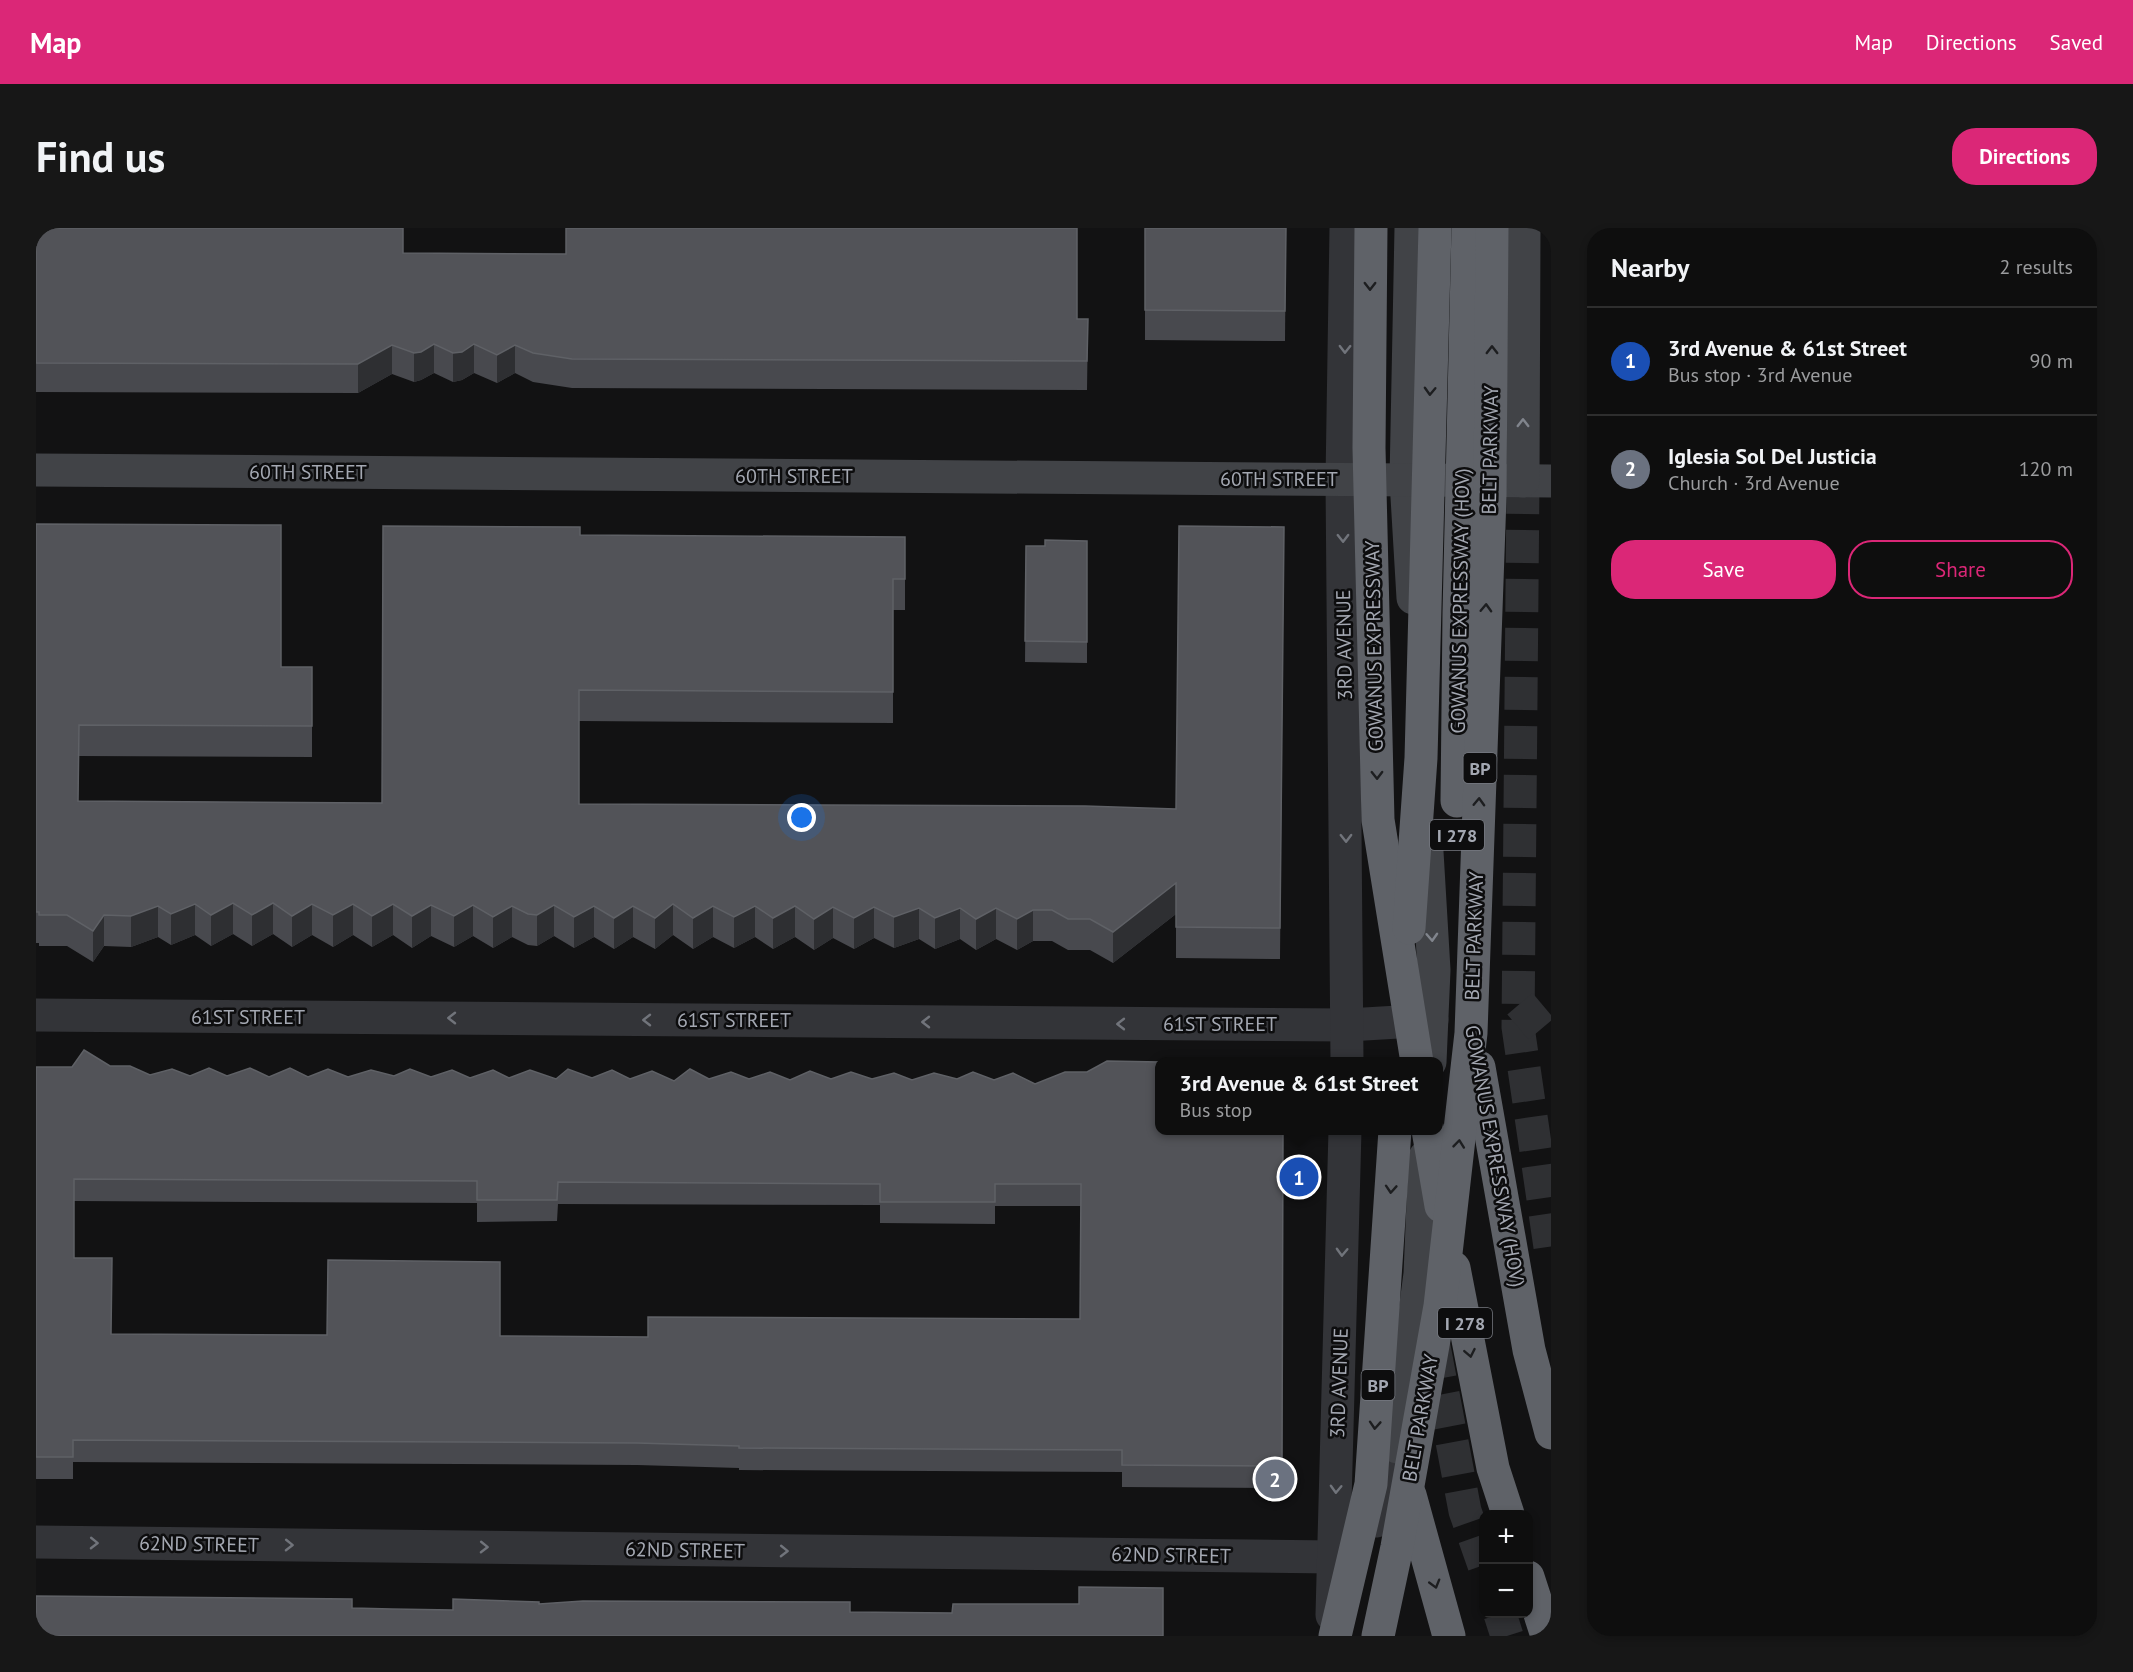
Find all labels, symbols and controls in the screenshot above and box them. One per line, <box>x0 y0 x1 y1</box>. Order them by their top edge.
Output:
text: Map <box>30 24 81 61</box>
text: Map <box>1854 29 1893 56</box>
text: Directions <box>1926 29 2017 56</box>
text: Saved <box>2050 29 2103 56</box>
button: Directions <box>1952 128 2097 185</box>
text: Find us <box>36 129 165 184</box>
text: Nearby <box>1611 251 1689 284</box>
text: 2 results <box>2000 254 2073 280</box>
one-way arrow <box>1364 282 1376 291</box>
text: 3rd Avenue & 61st Street <box>1668 334 1907 362</box>
one-way arrow <box>1338 345 1351 354</box>
one-way arrow <box>1485 345 1498 354</box>
text: 1 <box>1625 348 1636 374</box>
text: 90 m <box>2030 348 2073 374</box>
text: Bus stop · 3rd Avenue <box>1668 362 1852 388</box>
street label: BELT PARKWAY <box>1476 384 1504 515</box>
one-way arrow <box>1424 387 1436 396</box>
one-way arrow <box>1517 418 1529 427</box>
text: Iglesia Sol Del Justicia <box>1668 442 1877 470</box>
text: 2 <box>1625 456 1636 482</box>
text: 120 m <box>2019 456 2073 482</box>
street label: 60TH STREET <box>249 459 367 485</box>
street label: 60TH STREET <box>735 463 853 489</box>
street label: 60TH STREET <box>1220 466 1338 492</box>
street label: GOWANUS EXPRESSWAY (HOV) <box>1445 468 1475 734</box>
text: Church · 3rd Avenue <box>1668 470 1840 496</box>
one-way arrow <box>1337 534 1349 543</box>
street label: GOWANUS EXPRESSWAY <box>1359 539 1389 752</box>
button: Save <box>1611 540 1836 599</box>
button: Share <box>1848 540 2073 599</box>
street label: 3RD AVENUE <box>1330 589 1358 701</box>
one-way arrow <box>1480 603 1493 612</box>
road number: BP <box>1464 753 1496 783</box>
one-way arrow <box>1371 771 1383 780</box>
one-way arrow <box>1473 798 1485 807</box>
your location <box>787 803 816 832</box>
road number: I 278 <box>1430 820 1484 850</box>
one-way arrow <box>1340 834 1352 843</box>
street label: BELT PARKWAY <box>1459 870 1489 1001</box>
one-way arrow <box>1426 932 1439 941</box>
street label: 61ST STREET <box>191 1004 305 1030</box>
street label: 61ST STREET <box>677 1007 791 1033</box>
street label: 61ST STREET <box>1163 1011 1277 1037</box>
one-way arrow <box>448 1012 457 1024</box>
one-way arrow <box>643 1014 652 1026</box>
one-way arrow <box>922 1016 931 1028</box>
one-way arrow <box>1117 1017 1126 1030</box>
street label: GOWANUS EXPRESSWAY (HOV) <box>1459 1023 1531 1289</box>
popup <box>1155 1057 1443 1135</box>
text: 3rd Avenue & 61st Street <box>1180 1069 1418 1097</box>
text: Bus stop <box>1180 1097 1252 1123</box>
one-way arrow <box>1452 1139 1464 1148</box>
pin: 1 <box>1280 1154 1318 1200</box>
one-way arrow <box>1384 1184 1397 1193</box>
one-way arrow <box>1336 1247 1348 1256</box>
road number: I 278 <box>1438 1308 1492 1338</box>
street label: 3RD AVENUE <box>1324 1327 1354 1439</box>
one-way arrow <box>1463 1348 1476 1358</box>
street label: BELT PARKWAY <box>1396 1351 1444 1484</box>
road number: BP <box>1362 1370 1394 1400</box>
one-way arrow <box>1369 1421 1382 1430</box>
pin: 2 <box>1256 1456 1294 1502</box>
one-way arrow <box>1330 1484 1342 1493</box>
map controls <box>1479 1510 1533 1618</box>
button: + <box>1479 1510 1533 1564</box>
street label: 62ND STREET <box>139 1530 259 1558</box>
street label: 62ND STREET <box>625 1536 745 1564</box>
one-way arrow <box>90 1537 99 1549</box>
one-way arrow <box>285 1539 294 1551</box>
one-way arrow <box>480 1541 489 1553</box>
street label: 62ND STREET <box>1111 1541 1231 1569</box>
one-way arrow <box>780 1545 789 1557</box>
button: − <box>1479 1564 1533 1618</box>
one-way arrow <box>1428 1579 1440 1589</box>

